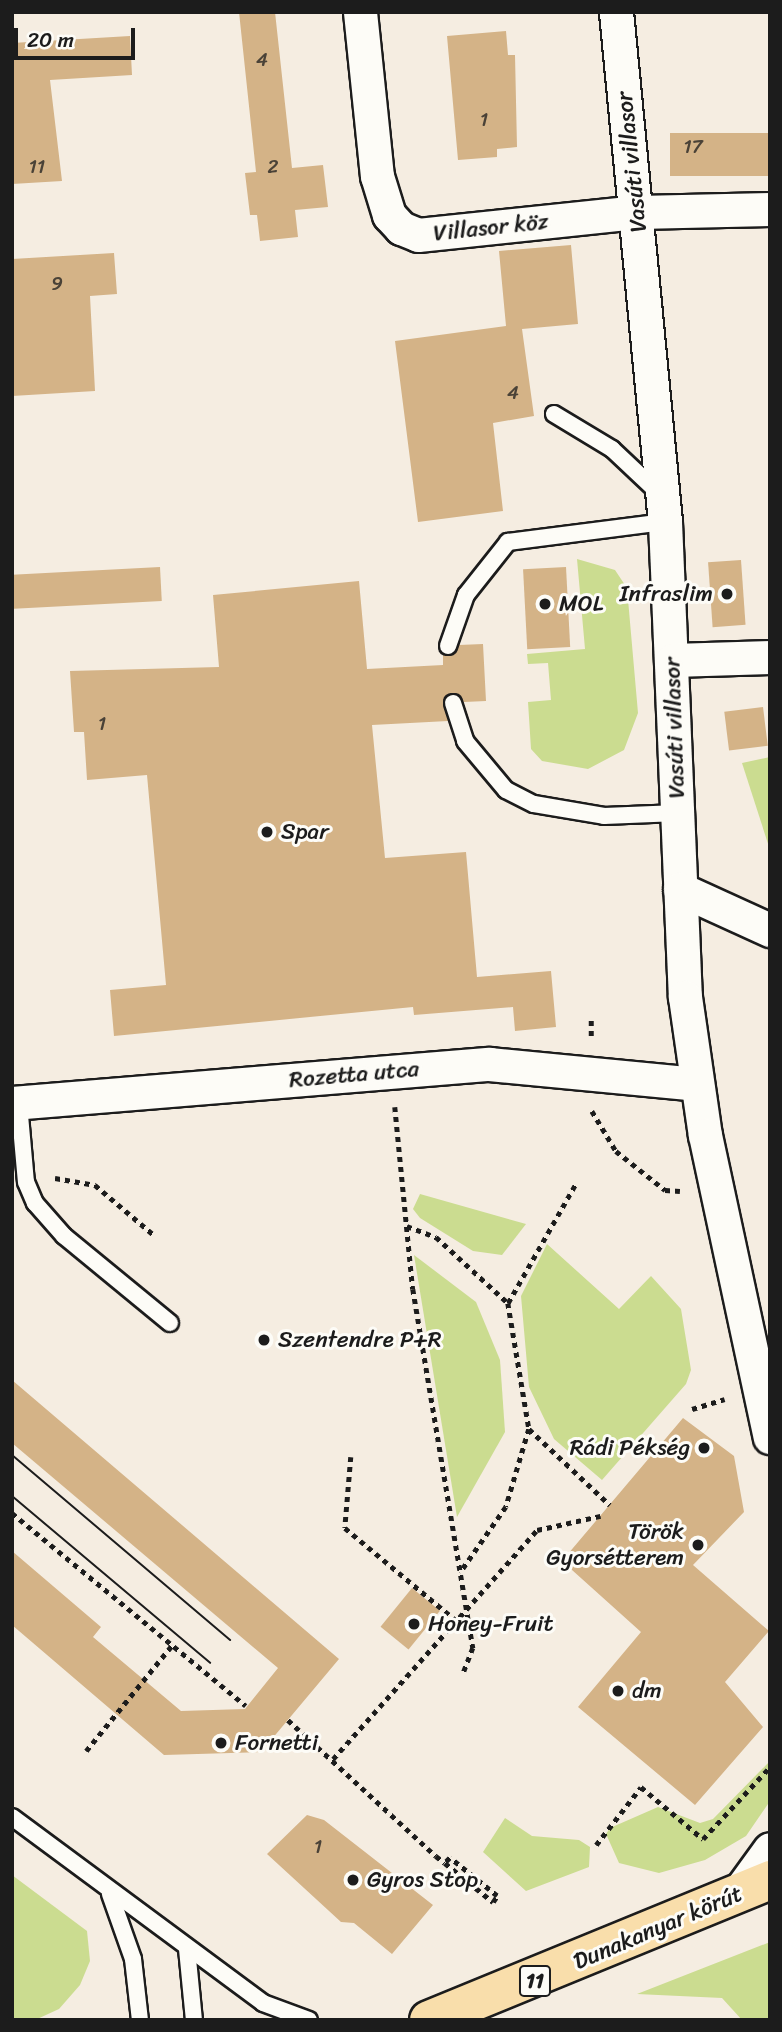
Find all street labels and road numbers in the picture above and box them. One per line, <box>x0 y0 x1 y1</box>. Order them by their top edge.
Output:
street label: Vasúti villasor <box>611 90 653 234</box>
street label: Villasor köz <box>432 208 550 248</box>
street label: Vasúti villasor <box>659 657 691 799</box>
street label: Rozetta utca <box>288 1056 420 1094</box>
street label: Dunakanyar körút <box>570 1880 746 1976</box>
road number: 11 <box>518 1964 552 1998</box>

